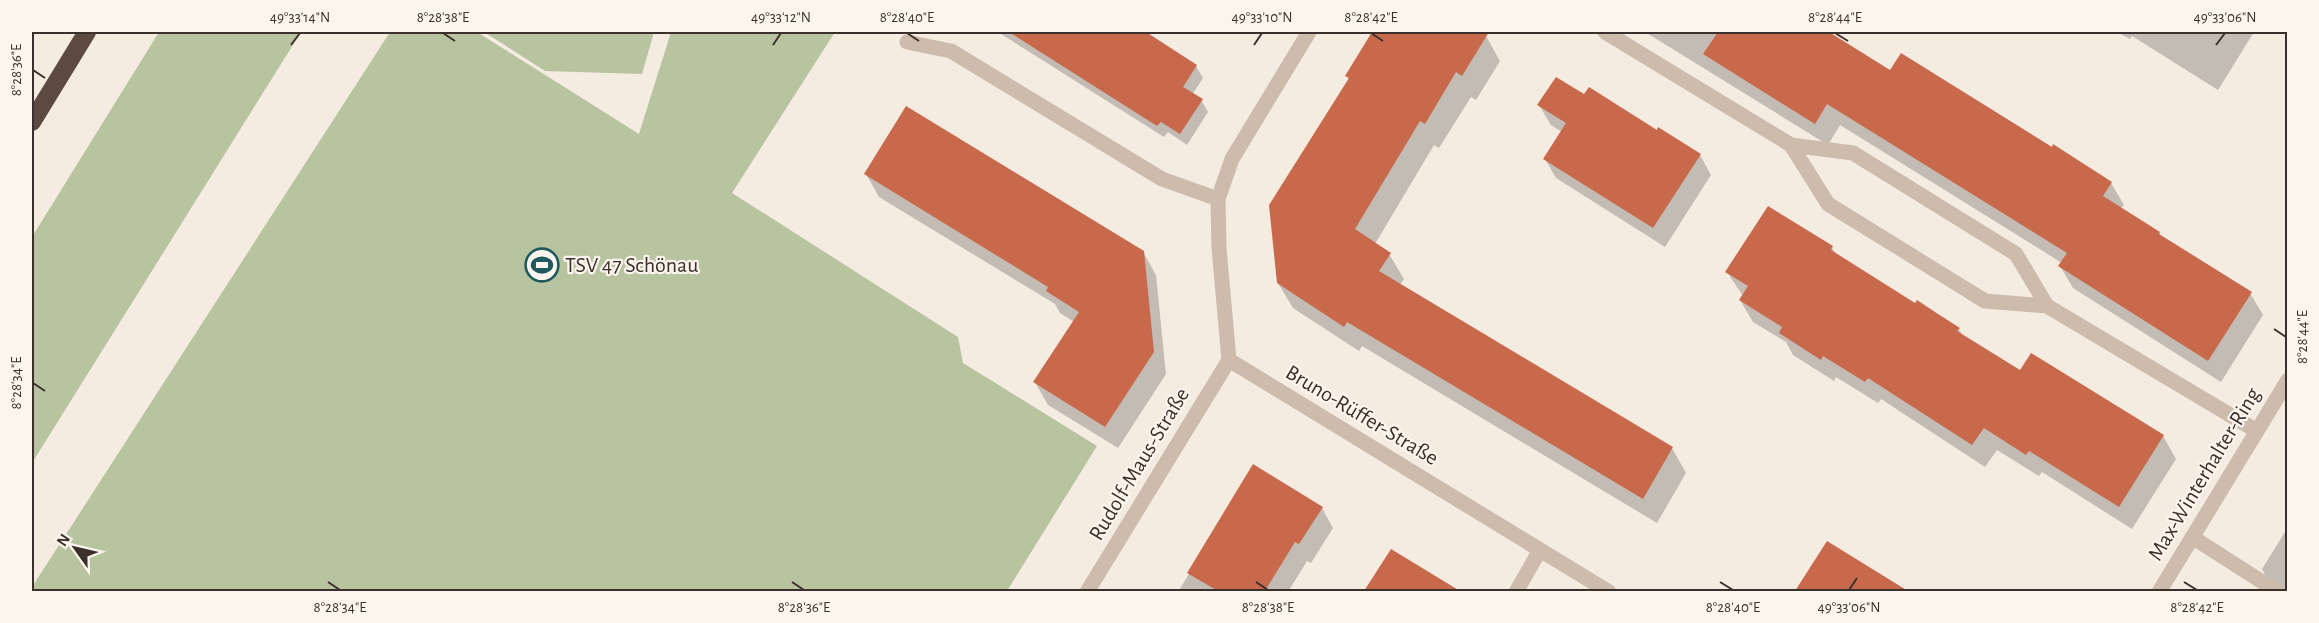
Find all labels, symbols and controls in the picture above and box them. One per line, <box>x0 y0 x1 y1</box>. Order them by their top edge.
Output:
text: 49°33'14"N <box>270 10 330 25</box>
text: 8°28'38"E <box>417 10 469 25</box>
text: 49°33'12"N <box>751 10 811 25</box>
text: 8°28'40"E <box>880 10 934 25</box>
text: 49°33'10"N <box>1231 10 1293 25</box>
text: 8°28'42"E <box>1344 10 1398 25</box>
text: 8°28'44"E <box>1808 10 1862 25</box>
text: 49°33'06"N <box>2194 10 2256 25</box>
text: 8°28'36"E <box>9 44 24 96</box>
sports icon: TSV 47 Schönau <box>524 247 560 283</box>
place label: TSV 47 Schönau <box>565 254 698 276</box>
text: 8°28'44"E <box>2295 310 2310 364</box>
text: 8°28'34"E <box>9 357 24 409</box>
street label: Bruno-Rüffer-Straße <box>1282 361 1442 469</box>
street label: Max-Winterhalter-Ring <box>2144 383 2264 564</box>
street label: Rudolf-Maus-Straße <box>1085 384 1193 544</box>
north arrow <box>45 518 105 578</box>
text: N <box>54 531 73 549</box>
text: 8°28'34"E <box>314 600 366 615</box>
text: 8°28'36"E <box>778 600 830 615</box>
text: 8°28'38"E <box>1242 600 1294 615</box>
text: 8°28'40"E <box>1706 600 1760 615</box>
text: 49°33'06"N <box>1818 600 1880 615</box>
text: 8°28'42"E <box>2170 600 2224 615</box>

